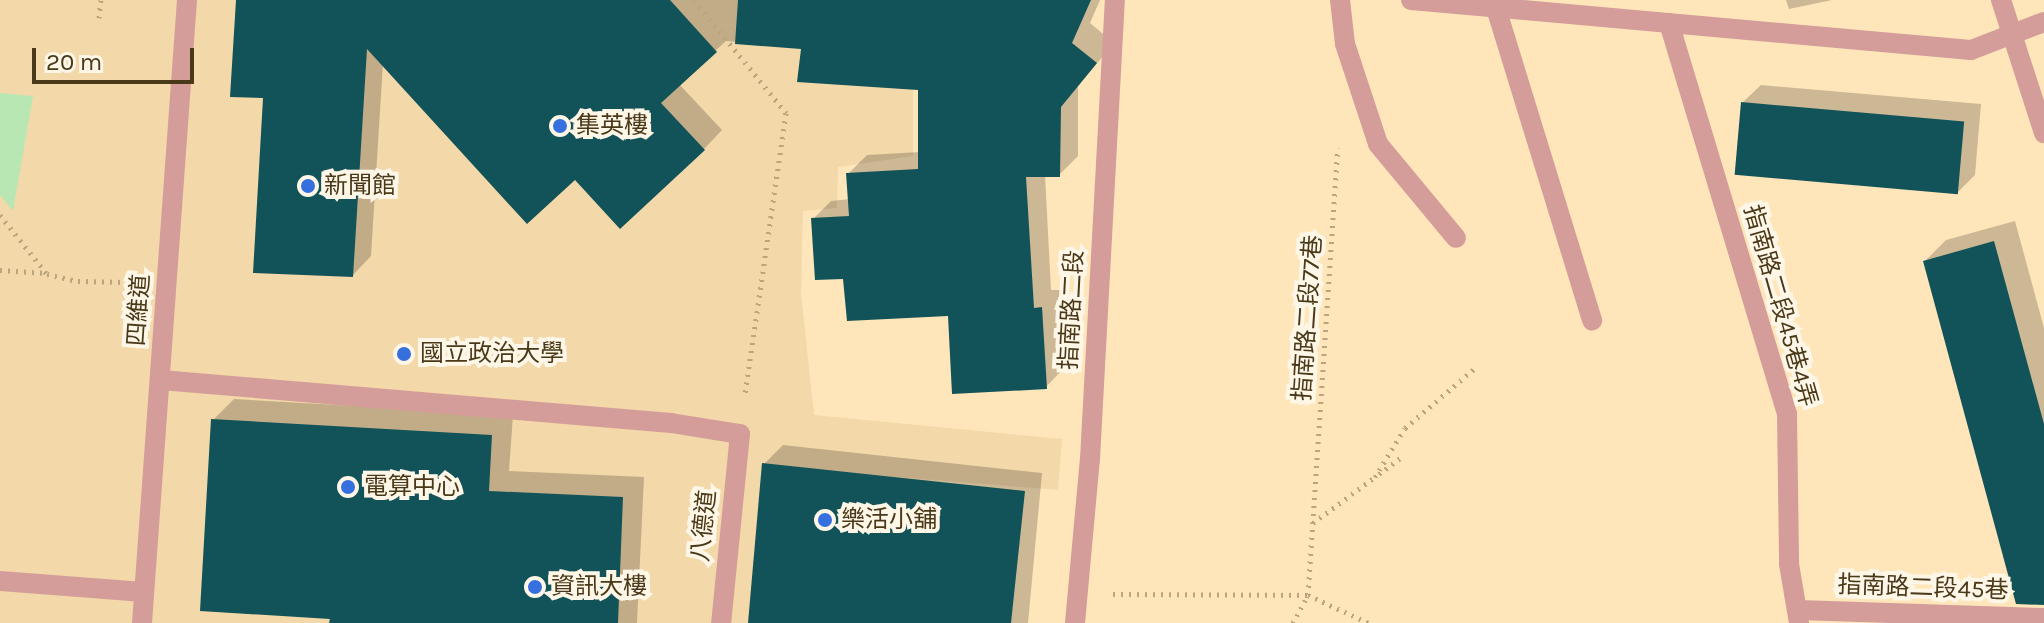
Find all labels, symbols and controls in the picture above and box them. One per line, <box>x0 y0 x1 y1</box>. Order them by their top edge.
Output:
scale bar <box>36 32 198 82</box>
text: 20 m <box>46 48 102 76</box>
place label: 集英樓 <box>576 112 648 140</box>
marker: 集英樓 <box>551 117 569 135</box>
place label: 新聞館 <box>324 172 396 200</box>
marker: 新聞館 <box>299 177 317 195</box>
street label: 指南路二段45巷4弄 <box>1737 202 1823 410</box>
street label: 指南路二段77巷 <box>1288 234 1328 402</box>
street label: 指南路二段 <box>1054 249 1090 371</box>
street label: 四維道 <box>122 273 156 347</box>
place label: 國立政治大學 <box>420 340 564 368</box>
marker: 國立政治大學 <box>395 345 413 363</box>
place label: 電算中心 <box>364 473 460 501</box>
marker: 電算中心 <box>339 478 357 496</box>
street label: 八德道 <box>686 489 722 563</box>
place label: 樂活小舖 <box>841 506 937 534</box>
marker: 樂活小舖 <box>816 511 834 529</box>
street label: 指南路二段45巷 <box>1837 571 2009 605</box>
place label: 資訊大樓 <box>551 573 647 601</box>
marker: 資訊大樓 <box>526 578 544 596</box>

